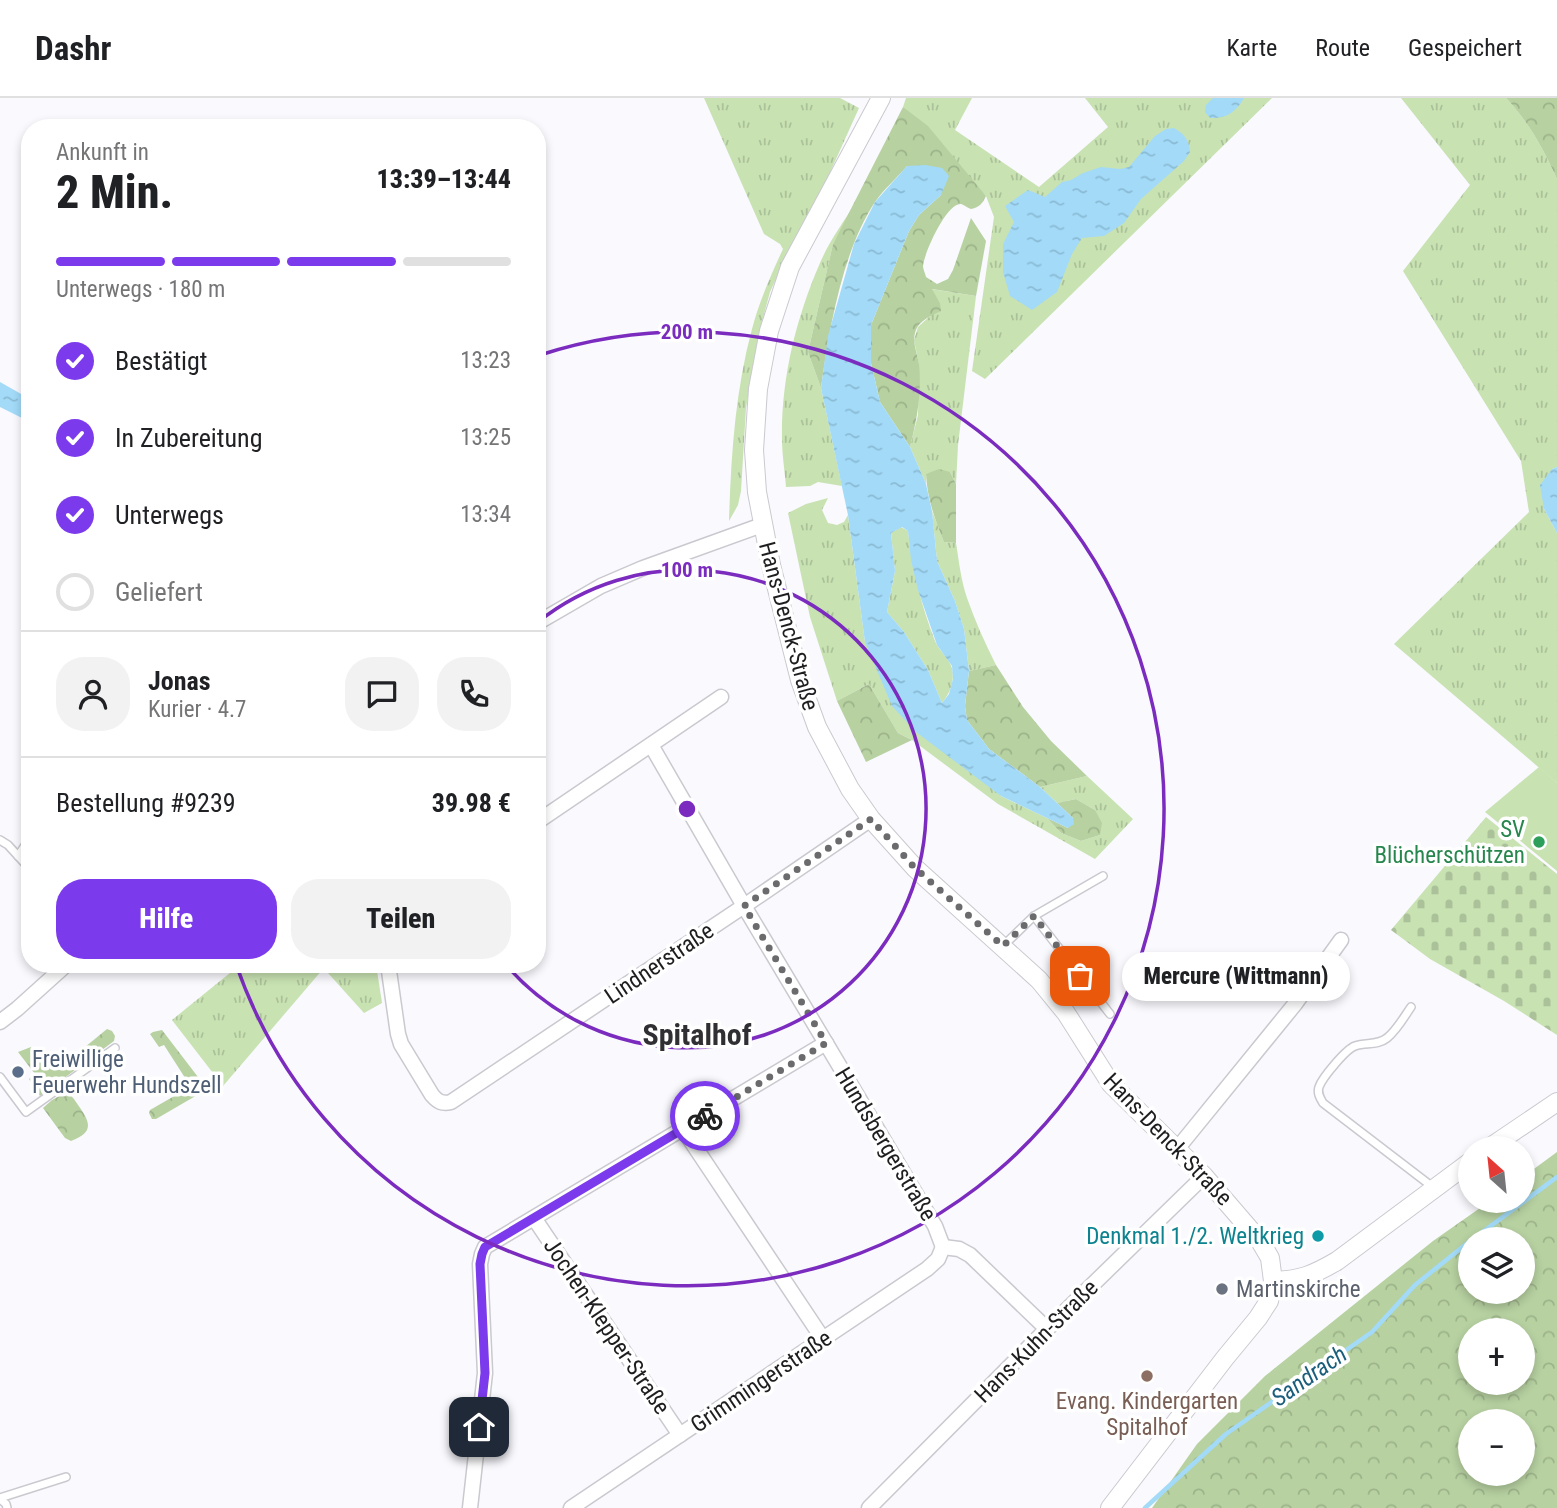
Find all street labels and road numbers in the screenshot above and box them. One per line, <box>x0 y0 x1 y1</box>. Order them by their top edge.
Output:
street label: Hans-Denck-Straße <box>753 539 824 713</box>
street label: Lindnerstraße <box>600 917 719 1010</box>
street label: Hundsbergerstraße <box>829 1063 942 1226</box>
street label: Hans-Denck-Straße <box>1098 1068 1238 1211</box>
street label: Jochen-Klepper-Straße <box>538 1233 675 1419</box>
street label: Hans-Kuhn-Straße <box>969 1274 1104 1409</box>
street label: Grimmingerstraße <box>686 1324 837 1438</box>

